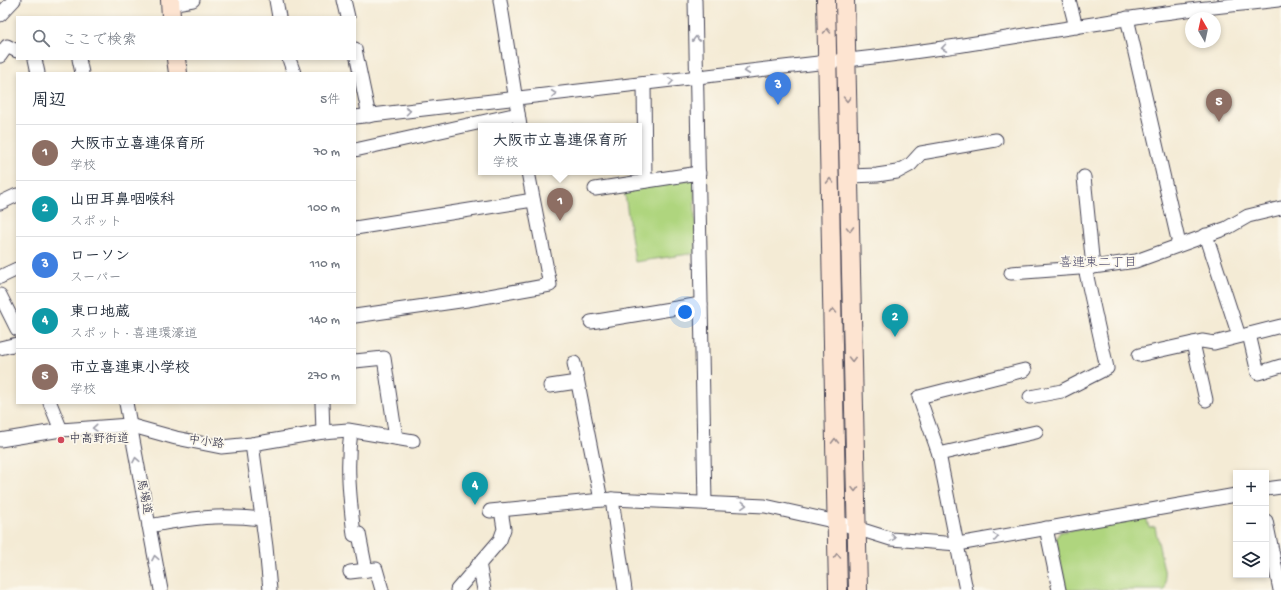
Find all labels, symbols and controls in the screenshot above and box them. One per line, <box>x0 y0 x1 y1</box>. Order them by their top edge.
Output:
north arrow <box>1185 12 1221 48</box>
search box <box>16 16 356 60</box>
icon: search <box>30 27 52 49</box>
one-way arrow <box>823 28 831 34</box>
text: ここで検索 <box>62 32 137 50</box>
one-way arrow <box>692 36 700 42</box>
one-way arrow <box>941 43 947 52</box>
one-way arrow <box>744 67 750 76</box>
pin: 3 <box>765 72 791 105</box>
one-way arrow <box>668 77 674 86</box>
pin: 5 <box>1206 89 1232 122</box>
one-way arrow <box>551 90 557 99</box>
text: 周辺 <box>32 92 66 112</box>
text: 5件 <box>320 93 340 108</box>
one-way arrow <box>843 96 851 102</box>
one-way arrow <box>405 107 411 116</box>
popup <box>478 123 642 175</box>
text: 大阪市立喜連保育所 <box>492 133 628 151</box>
text: 大阪市立喜連保育所 <box>70 136 205 154</box>
text: 1 <box>42 145 48 160</box>
text: 70 m <box>314 145 340 160</box>
text: 学校 <box>492 156 519 171</box>
text: 学校 <box>70 159 96 174</box>
one-way arrow <box>826 178 834 184</box>
pin: 1 <box>547 188 573 221</box>
text: 山田耳鼻咽喉科 <box>70 192 175 210</box>
text: 2 <box>42 201 48 216</box>
text: 100 m <box>308 201 340 216</box>
text: スポット <box>70 215 122 230</box>
one-way arrow <box>846 226 854 232</box>
text: ローソン <box>70 248 130 266</box>
district label: 喜連東二丁目 <box>1059 255 1137 271</box>
text: 3 <box>42 257 48 272</box>
text: 110 m <box>310 257 340 272</box>
text: スーパー <box>70 271 121 286</box>
your location <box>675 302 695 322</box>
text: 東口地蔵 <box>70 304 130 322</box>
pin: 2 <box>882 304 908 337</box>
one-way arrow <box>829 308 837 314</box>
text: 4 <box>42 313 48 328</box>
text: 140 m <box>309 313 340 328</box>
text: スポット · 喜連環濠道 <box>70 327 197 342</box>
one-way arrow <box>848 356 857 362</box>
text: 市立喜連東小学校 <box>70 360 190 378</box>
text: 5 <box>42 369 48 384</box>
text: 270 m <box>307 369 340 384</box>
text: 学校 <box>70 383 96 398</box>
one-way arrow <box>92 423 98 432</box>
place label: 中高野街道 <box>69 432 129 447</box>
street label: 中小路 <box>187 433 225 452</box>
marker: 中高野街道 <box>56 435 66 445</box>
one-way arrow <box>831 438 839 444</box>
one-way arrow <box>132 457 141 463</box>
map controls <box>1233 470 1269 578</box>
button: + <box>1233 470 1269 506</box>
pin: 4 <box>462 472 488 505</box>
street label: 馬場道 <box>133 478 154 516</box>
one-way arrow <box>851 486 859 492</box>
one-way arrow <box>741 501 747 510</box>
button: − <box>1233 506 1269 542</box>
one-way arrow <box>890 534 896 542</box>
one-way arrow <box>993 534 999 542</box>
button: layers <box>1233 542 1269 578</box>
one-way arrow <box>833 553 842 559</box>
one-way arrow <box>151 555 160 561</box>

